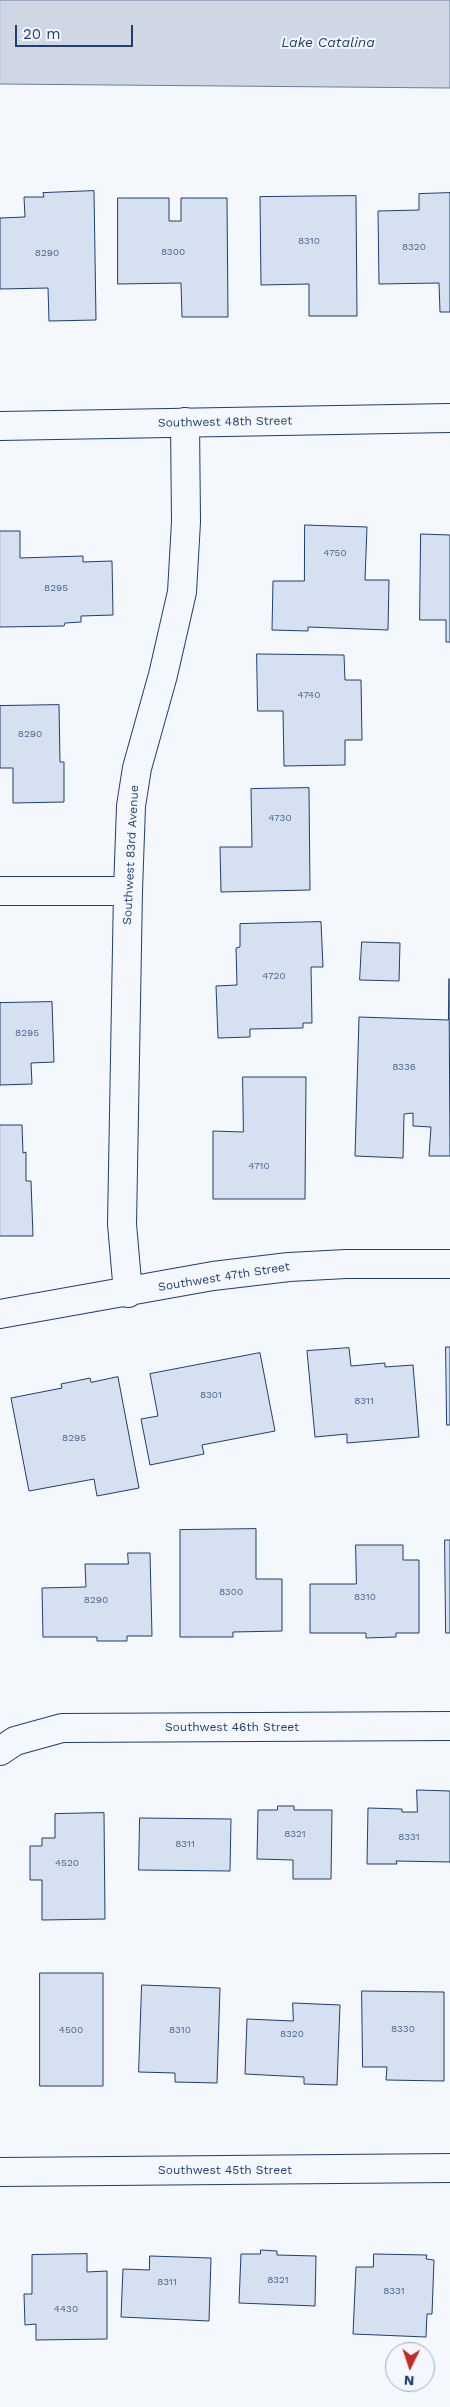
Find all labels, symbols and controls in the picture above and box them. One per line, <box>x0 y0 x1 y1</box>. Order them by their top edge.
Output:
scale bar <box>18 15 135 47</box>
text: 20 m <box>23 25 61 43</box>
water label: Lake Catalina <box>281 35 375 51</box>
house number: 8310 <box>298 235 320 247</box>
house number: 8320 <box>402 241 426 253</box>
house number: 8300 <box>161 246 185 258</box>
house number: 8290 <box>35 247 59 259</box>
street label: Southwest 48th Street <box>158 414 292 430</box>
house number: 4750 <box>323 547 347 559</box>
house number: 8295 <box>44 582 68 594</box>
house number: 4740 <box>298 689 320 701</box>
house number: 8290 <box>18 728 42 740</box>
street label: Southwest 83rd Avenue <box>120 785 142 925</box>
house number: 4730 <box>268 812 292 824</box>
house number: 4720 <box>262 970 286 982</box>
house number: 8295 <box>15 1027 39 1039</box>
house number: 8336 <box>392 1061 416 1073</box>
house number: 4710 <box>248 1160 270 1172</box>
street label: Southwest 47th Street <box>157 1259 291 1295</box>
house number: 8301 <box>200 1389 222 1401</box>
house number: 8311 <box>354 1395 374 1407</box>
house number: 8295 <box>62 1432 86 1444</box>
house number: 8300 <box>219 1586 243 1598</box>
house number: 8310 <box>354 1591 376 1603</box>
house number: 8290 <box>84 1594 108 1606</box>
street label: Southwest 46th Street <box>165 1720 299 1734</box>
house number: 8321 <box>284 1828 306 1840</box>
house number: 8331 <box>398 1831 420 1843</box>
house number: 8311 <box>175 1838 195 1850</box>
house number: 4520 <box>55 1857 79 1869</box>
house number: 8330 <box>391 2023 415 2035</box>
house number: 4500 <box>59 2024 83 2036</box>
house number: 8310 <box>169 2024 191 2036</box>
house number: 8320 <box>280 2028 304 2040</box>
street label: Southwest 45th Street <box>158 2163 292 2177</box>
house number: 8321 <box>267 2274 289 2286</box>
house number: 8311 <box>157 2276 177 2288</box>
house number: 8331 <box>383 2285 405 2297</box>
house number: 4430 <box>54 2303 78 2315</box>
north arrow <box>385 2342 435 2392</box>
text: N <box>403 2373 415 2389</box>

